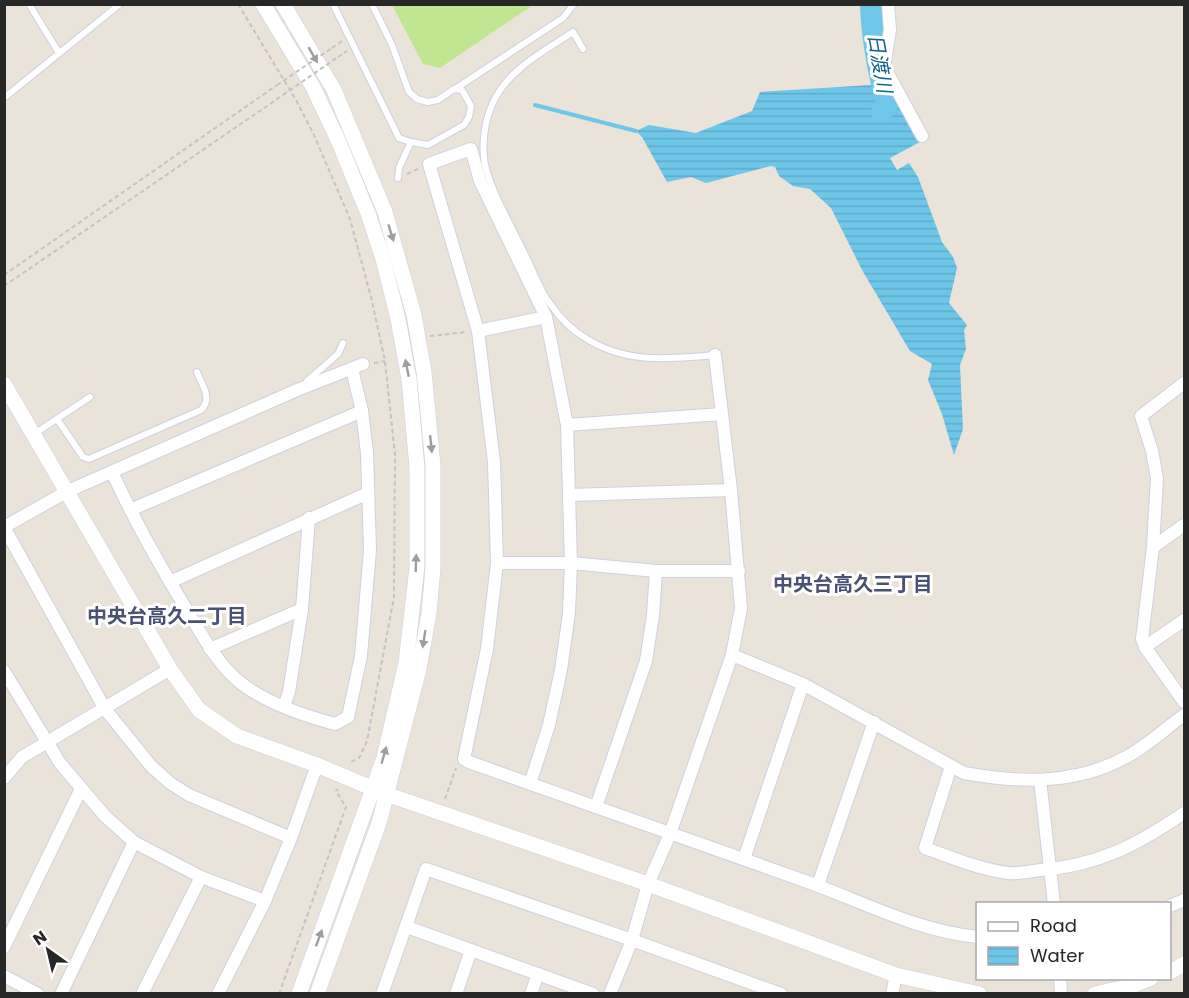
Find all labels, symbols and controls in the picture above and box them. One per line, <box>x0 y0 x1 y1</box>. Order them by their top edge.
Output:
water label: 日渡川 <box>861 31 899 97</box>
one-way arrow <box>308 47 318 64</box>
one-way arrow <box>387 224 396 242</box>
one-way arrow <box>402 359 411 378</box>
one-way arrow <box>426 435 436 454</box>
one-way arrow <box>412 553 421 572</box>
district label: 中央台高久三丁目 <box>773 570 933 598</box>
district label: 中央台高久二丁目 <box>87 602 247 630</box>
one-way arrow <box>420 629 429 648</box>
one-way arrow <box>380 746 389 764</box>
legend <box>976 902 1171 980</box>
text: Road <box>1030 913 1077 938</box>
north arrow <box>18 920 78 980</box>
text: N <box>28 925 51 951</box>
one-way arrow <box>315 929 325 947</box>
text: Water <box>1030 943 1084 968</box>

